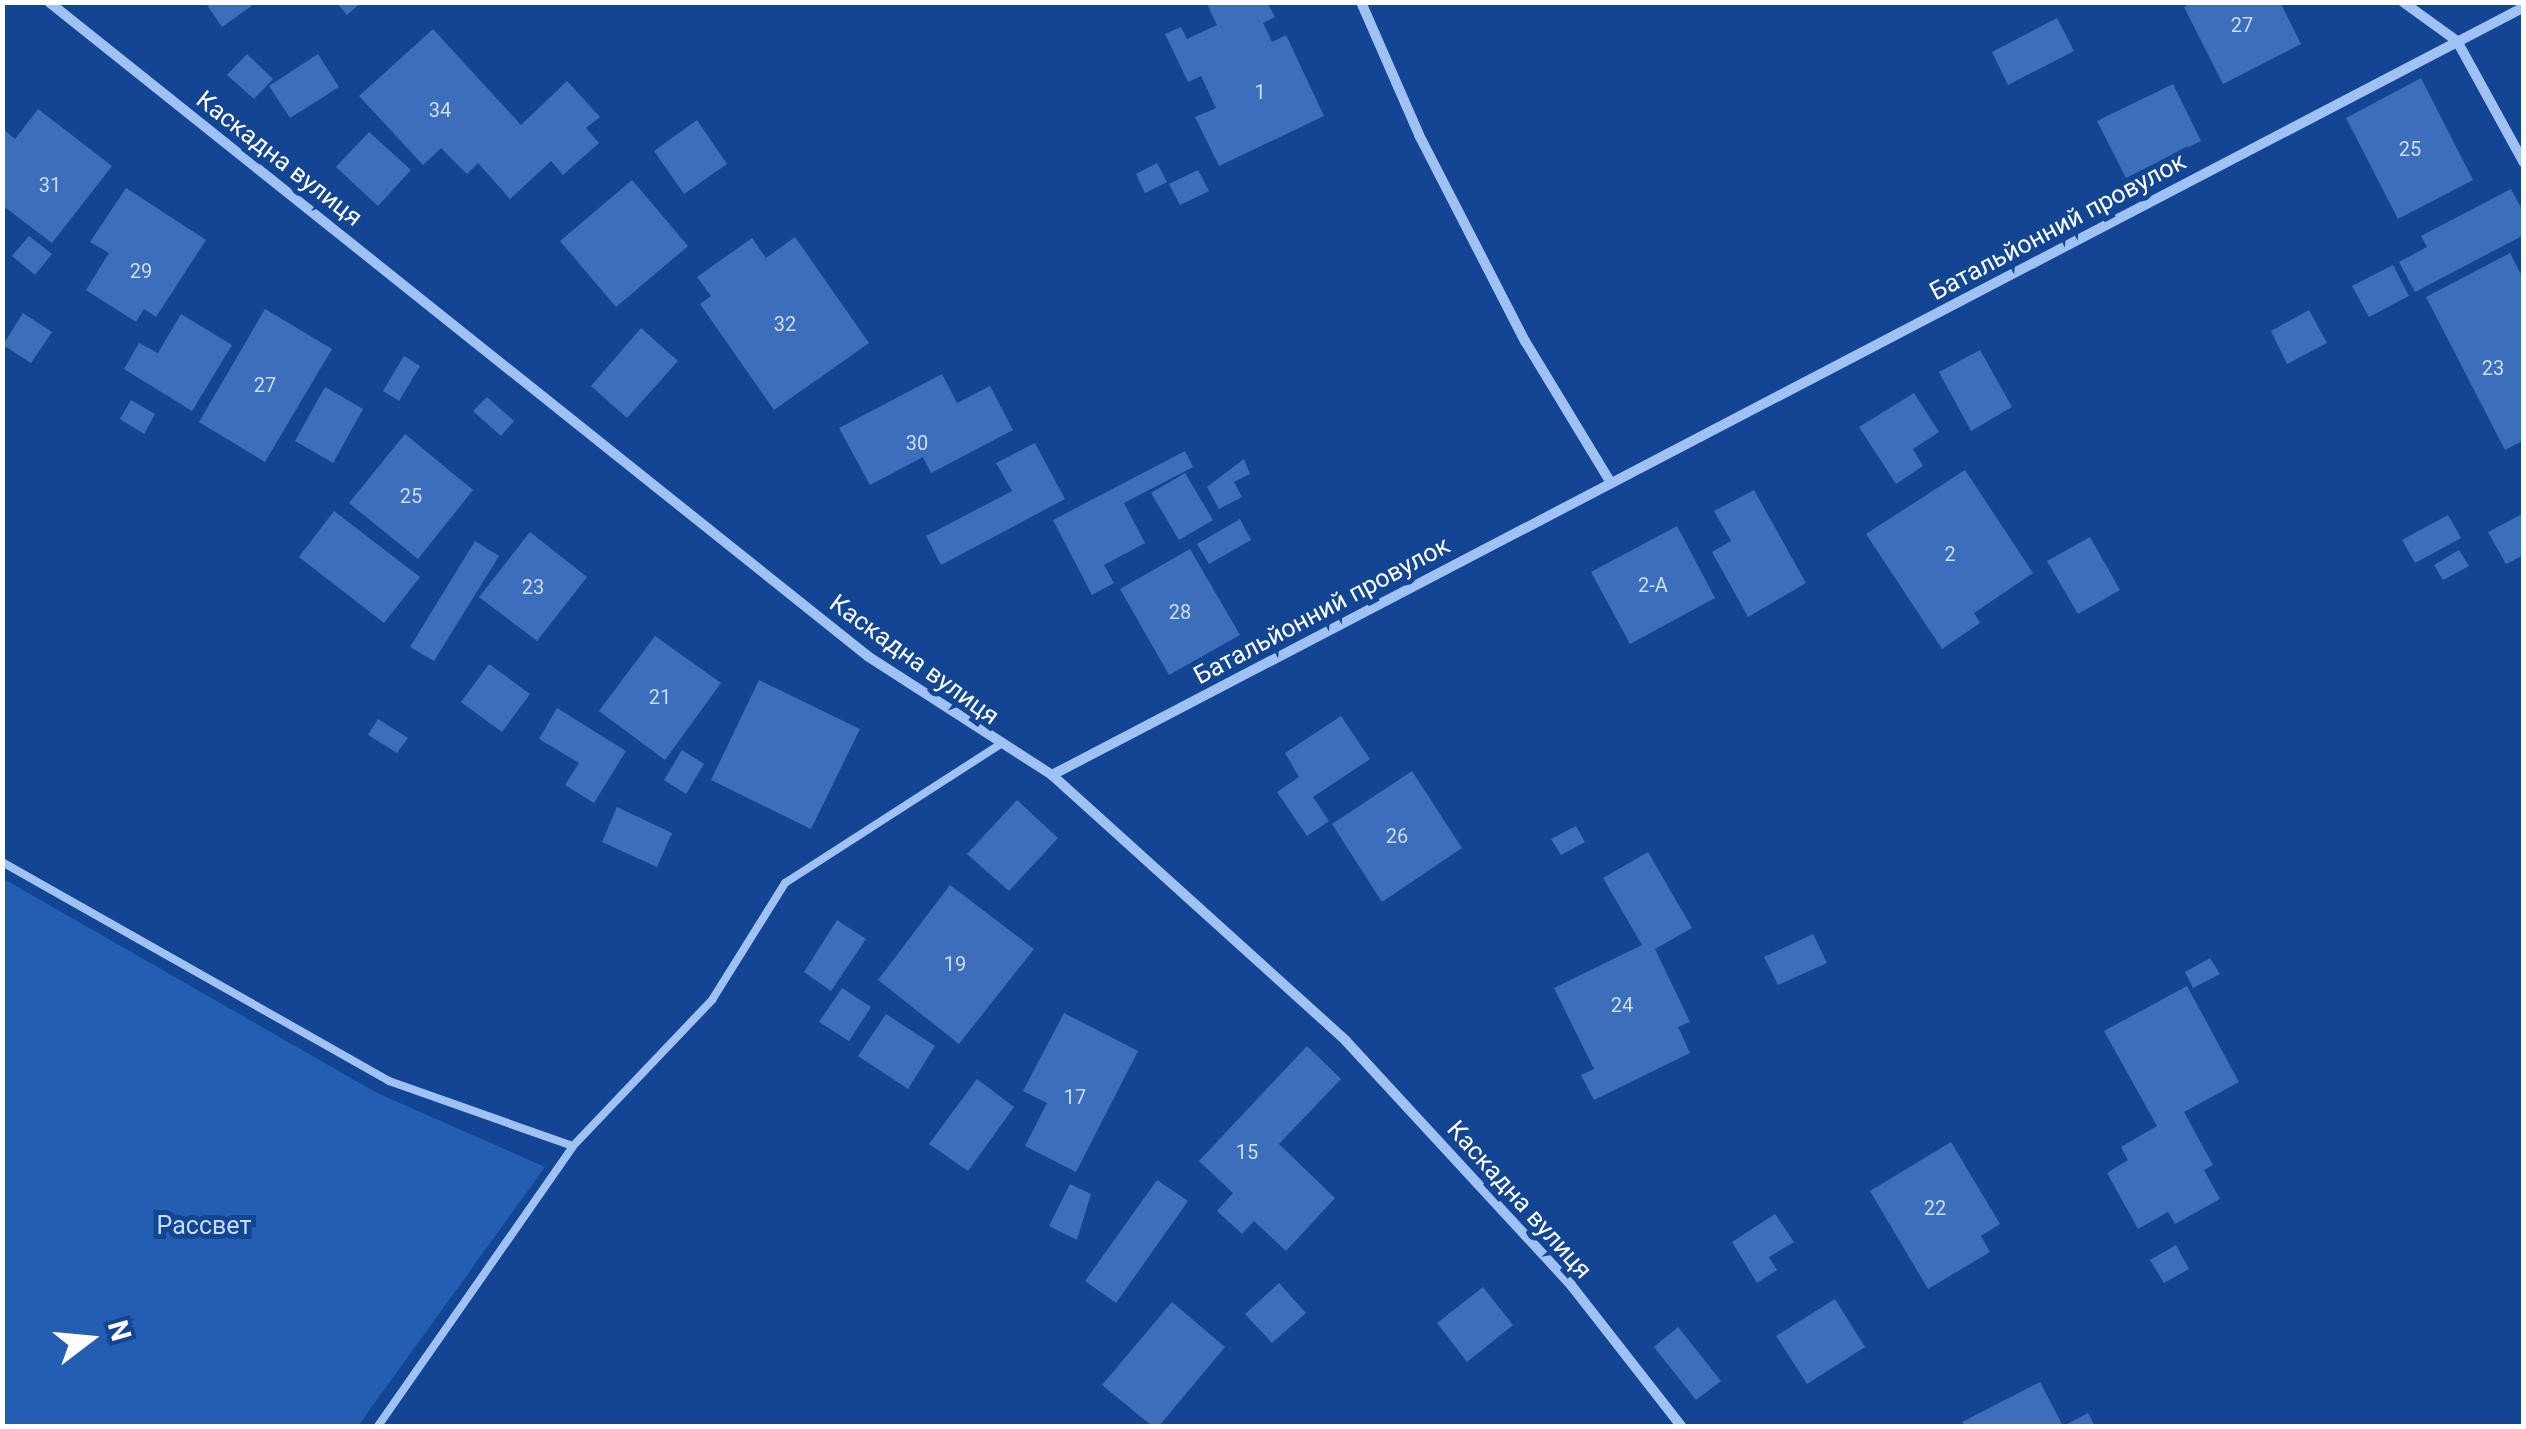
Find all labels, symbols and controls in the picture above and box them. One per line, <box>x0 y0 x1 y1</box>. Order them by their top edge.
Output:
house number: 27 <box>2231 13 2253 37</box>
house number: 1 <box>1254 80 1266 104</box>
street label: Каскадна вулиця <box>190 85 368 233</box>
house number: 34 <box>429 98 451 122</box>
house number: 25 <box>2399 137 2421 161</box>
street label: Батальйонний провулок <box>1925 147 2191 307</box>
house number: 31 <box>39 173 61 197</box>
house number: 29 <box>130 259 152 283</box>
house number: 32 <box>774 312 796 336</box>
house number: 23 <box>2482 356 2504 380</box>
house number: 27 <box>254 373 276 397</box>
house number: 30 <box>906 431 928 455</box>
house number: 25 <box>400 484 422 508</box>
street label: Батальйонний провулок <box>1189 531 1455 691</box>
house number: 2 <box>1944 542 1956 566</box>
house number: 2-А <box>1638 573 1668 597</box>
house number: 23 <box>522 575 544 599</box>
street label: Каскадна вулиця <box>823 588 1005 732</box>
house number: 28 <box>1169 600 1191 624</box>
house number: 21 <box>649 685 671 709</box>
house number: 26 <box>1386 824 1408 848</box>
house number: 19 <box>944 952 966 976</box>
house number: 24 <box>1611 993 1633 1017</box>
house number: 17 <box>1064 1085 1086 1109</box>
street label: Каскадна вулиця <box>1440 1115 1598 1285</box>
house number: 15 <box>1236 1140 1258 1164</box>
house number: 22 <box>1924 1196 1946 1220</box>
park label: Рассвет <box>157 1211 251 1241</box>
north arrow <box>40 1289 140 1389</box>
text: N <box>101 1317 138 1345</box>

